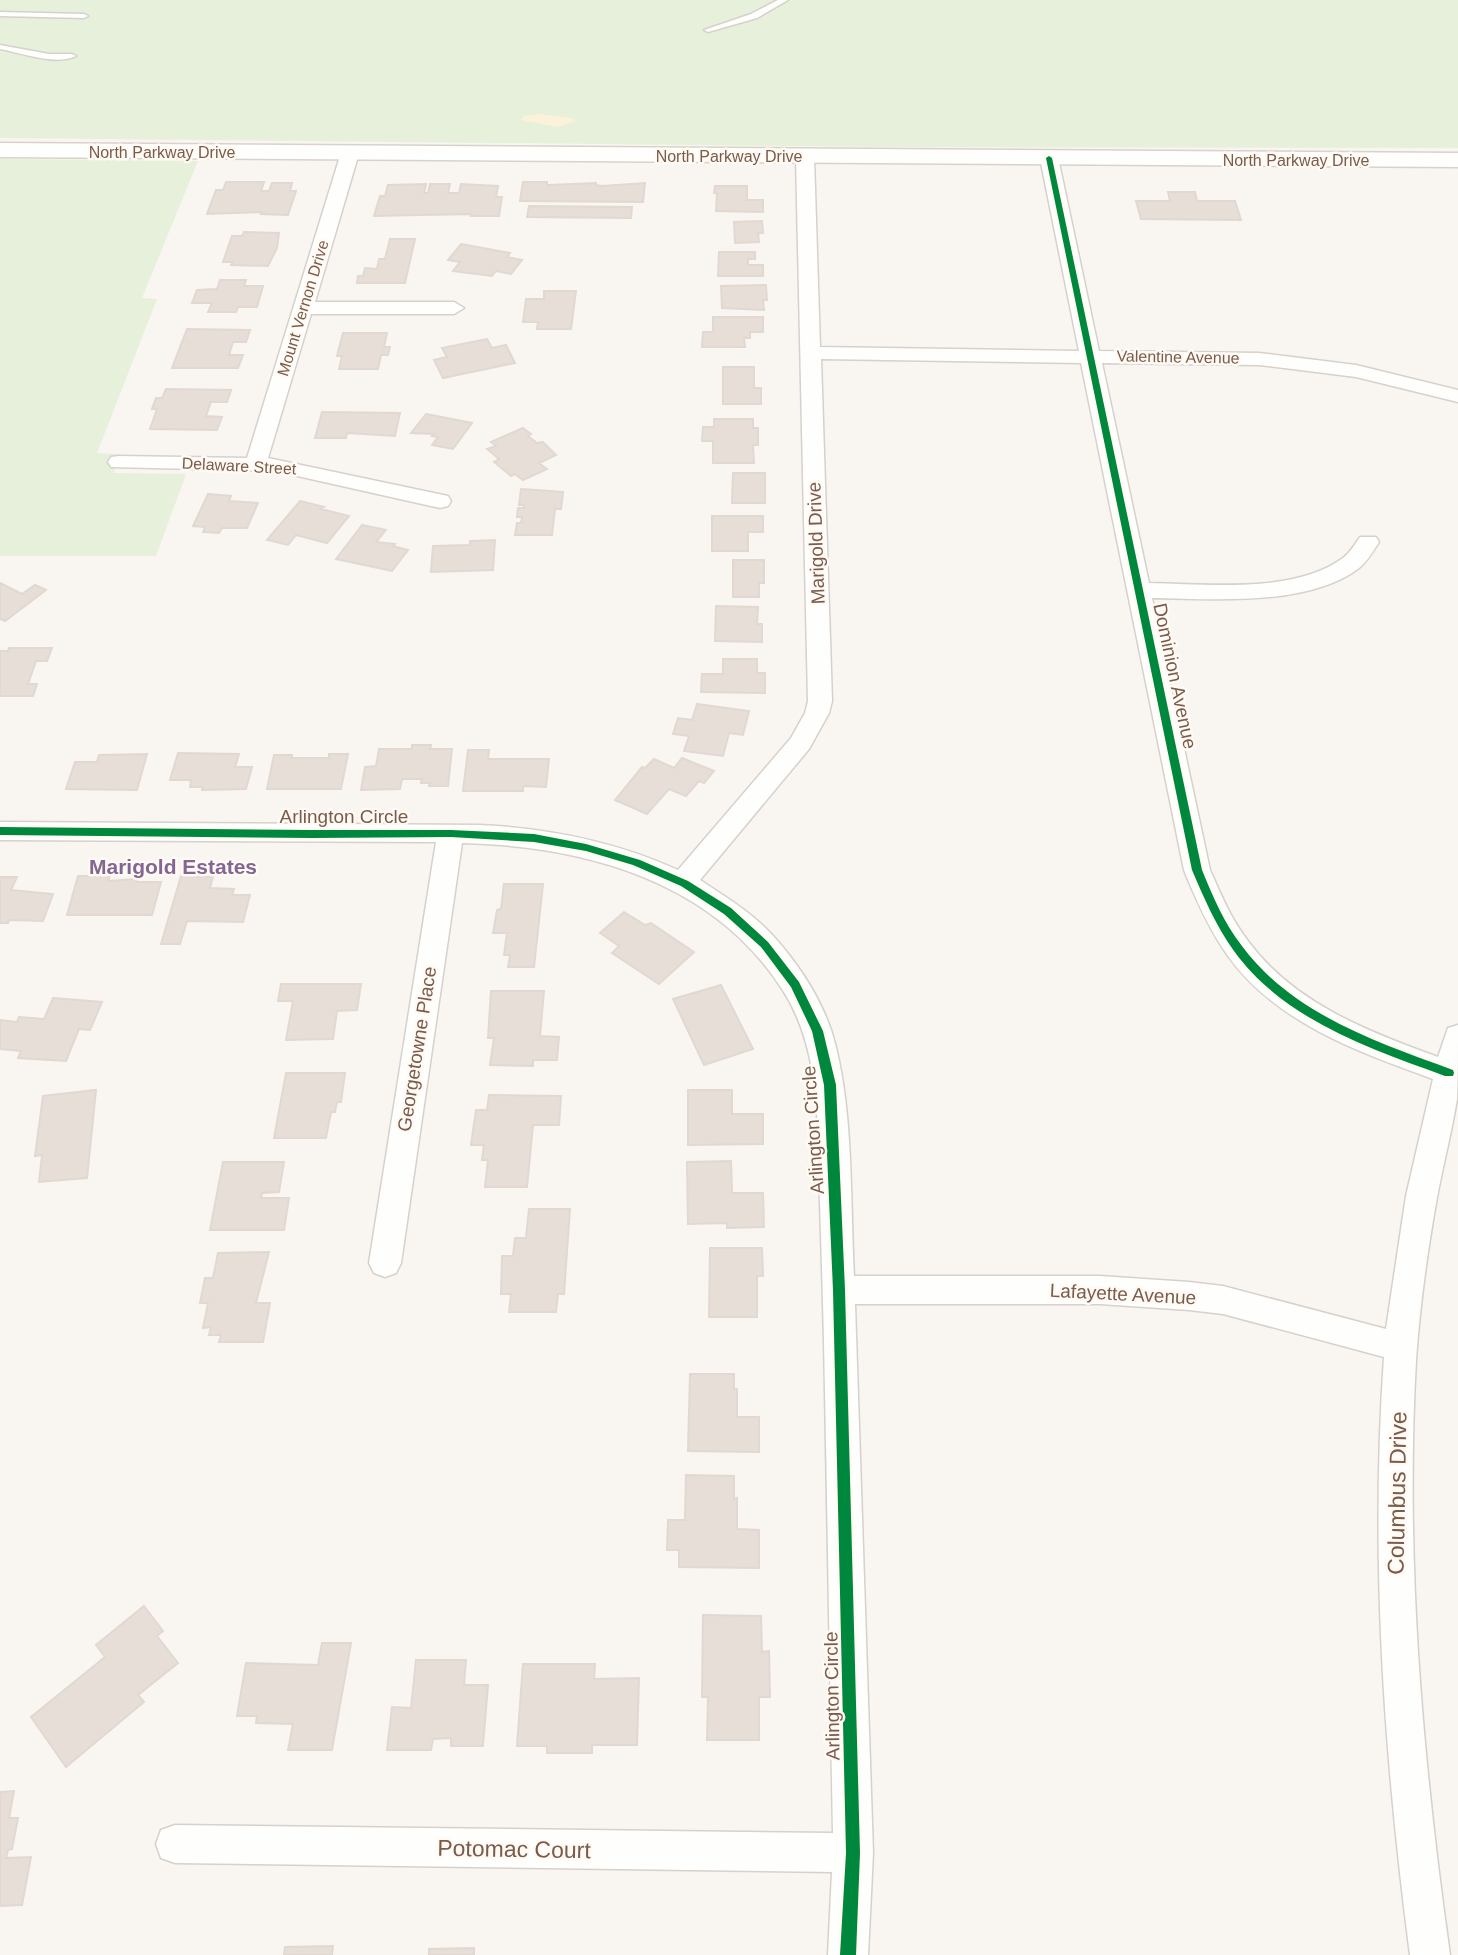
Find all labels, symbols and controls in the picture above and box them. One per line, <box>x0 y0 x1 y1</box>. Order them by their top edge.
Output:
street label: North Parkway Drive <box>89 144 235 161</box>
street label: North Parkway Drive <box>656 148 802 165</box>
street label: North Parkway Drive <box>1223 152 1369 169</box>
street label: Mount Vernon Drive <box>274 238 332 378</box>
street label: Valentine Avenue <box>1116 347 1240 367</box>
street label: Delaware Street <box>181 455 297 478</box>
street label: Marigold Drive <box>803 481 829 605</box>
street label: Dominion Avenue <box>1149 601 1201 751</box>
street label: Arlington Circle <box>280 806 408 827</box>
district label: Marigold Estates <box>89 855 257 878</box>
street label: Georgetowne Place <box>394 965 440 1133</box>
street label: Arlington Circle <box>798 1065 828 1195</box>
street label: Lafayette Avenue <box>1049 1280 1197 1308</box>
street label: Columbus Drive <box>1383 1411 1411 1575</box>
street label: Arlington Circle <box>820 1631 844 1761</box>
street label: Potomac Court <box>437 1835 592 1863</box>

